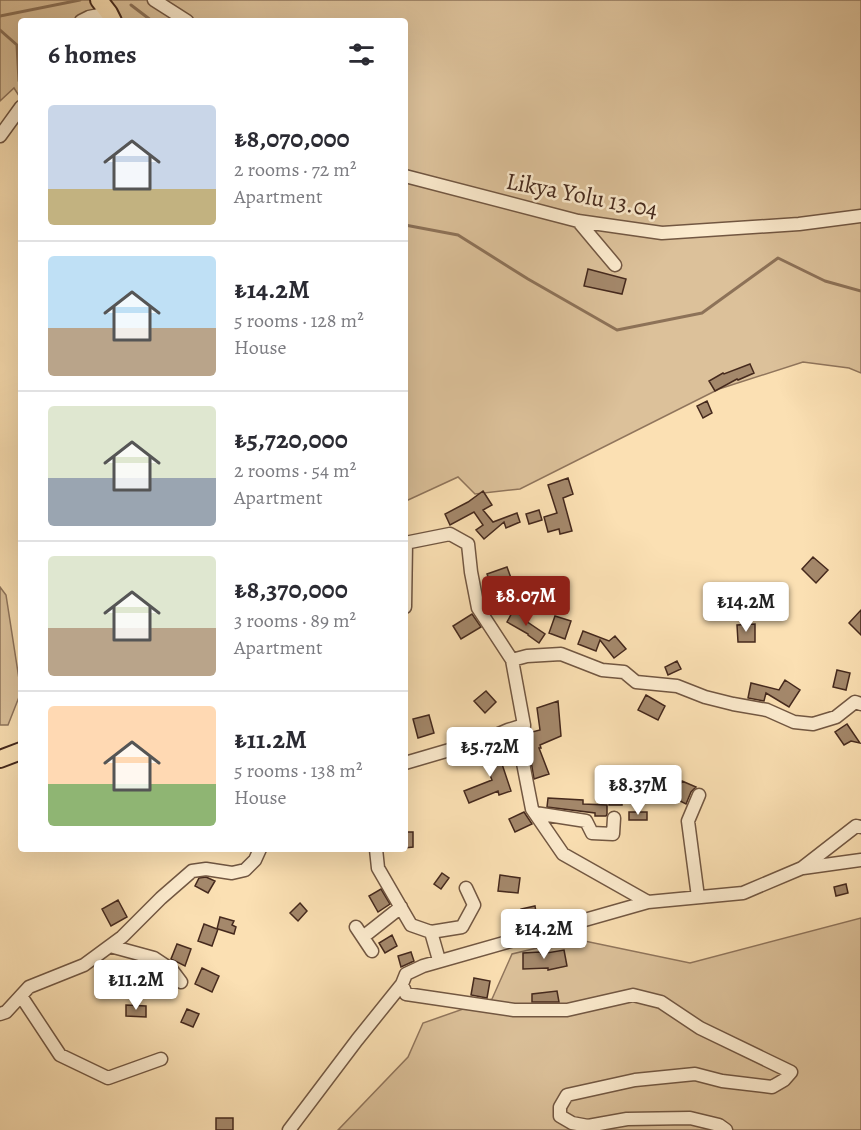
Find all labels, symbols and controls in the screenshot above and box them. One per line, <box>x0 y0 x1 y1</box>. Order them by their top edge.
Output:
text: 6 homes <box>48 37 137 72</box>
icon: filters <box>345 38 378 71</box>
text: ₺8,070,000 <box>234 121 350 156</box>
icon: home <box>96 129 168 201</box>
text: 2 rooms · 72 m² <box>234 156 356 183</box>
street label: Likya Yolu 13.04 <box>503 165 661 225</box>
text: Apartment <box>234 183 323 210</box>
text: ₺14.2M <box>234 272 310 307</box>
icon: home <box>96 280 168 352</box>
text: 5 rooms · 128 m² <box>234 307 364 334</box>
text: House <box>234 334 286 361</box>
text: ₺5,720,000 <box>234 422 348 457</box>
icon: home <box>96 430 168 502</box>
text: 2 rooms · 54 m² <box>234 457 356 484</box>
text: Apartment <box>234 484 323 511</box>
text: ₺8,370,000 <box>234 572 348 607</box>
pin: ₺8.07M <box>477 576 575 627</box>
icon: home <box>96 580 168 652</box>
text: ₺8.07M <box>496 582 556 609</box>
pin: ₺14.2M <box>697 582 795 633</box>
text: ₺14.2M <box>717 588 775 615</box>
text: 3 rooms · 89 m² <box>234 607 356 634</box>
text: Apartment <box>234 634 323 661</box>
text: ₺11.2M <box>234 722 307 757</box>
pin: ₺5.72M <box>441 727 539 778</box>
icon: home <box>96 730 168 802</box>
text: ₺5.72M <box>461 733 519 760</box>
text: 5 rooms · 138 m² <box>234 757 363 784</box>
pin: ₺8.37M <box>589 765 687 816</box>
text: ₺8.37M <box>609 771 667 798</box>
text: House <box>234 784 286 811</box>
pin: ₺14.2M <box>495 909 593 960</box>
text: ₺14.2M <box>515 915 573 942</box>
pin: ₺11.2M <box>87 960 185 1011</box>
text: ₺11.2M <box>108 966 164 993</box>

